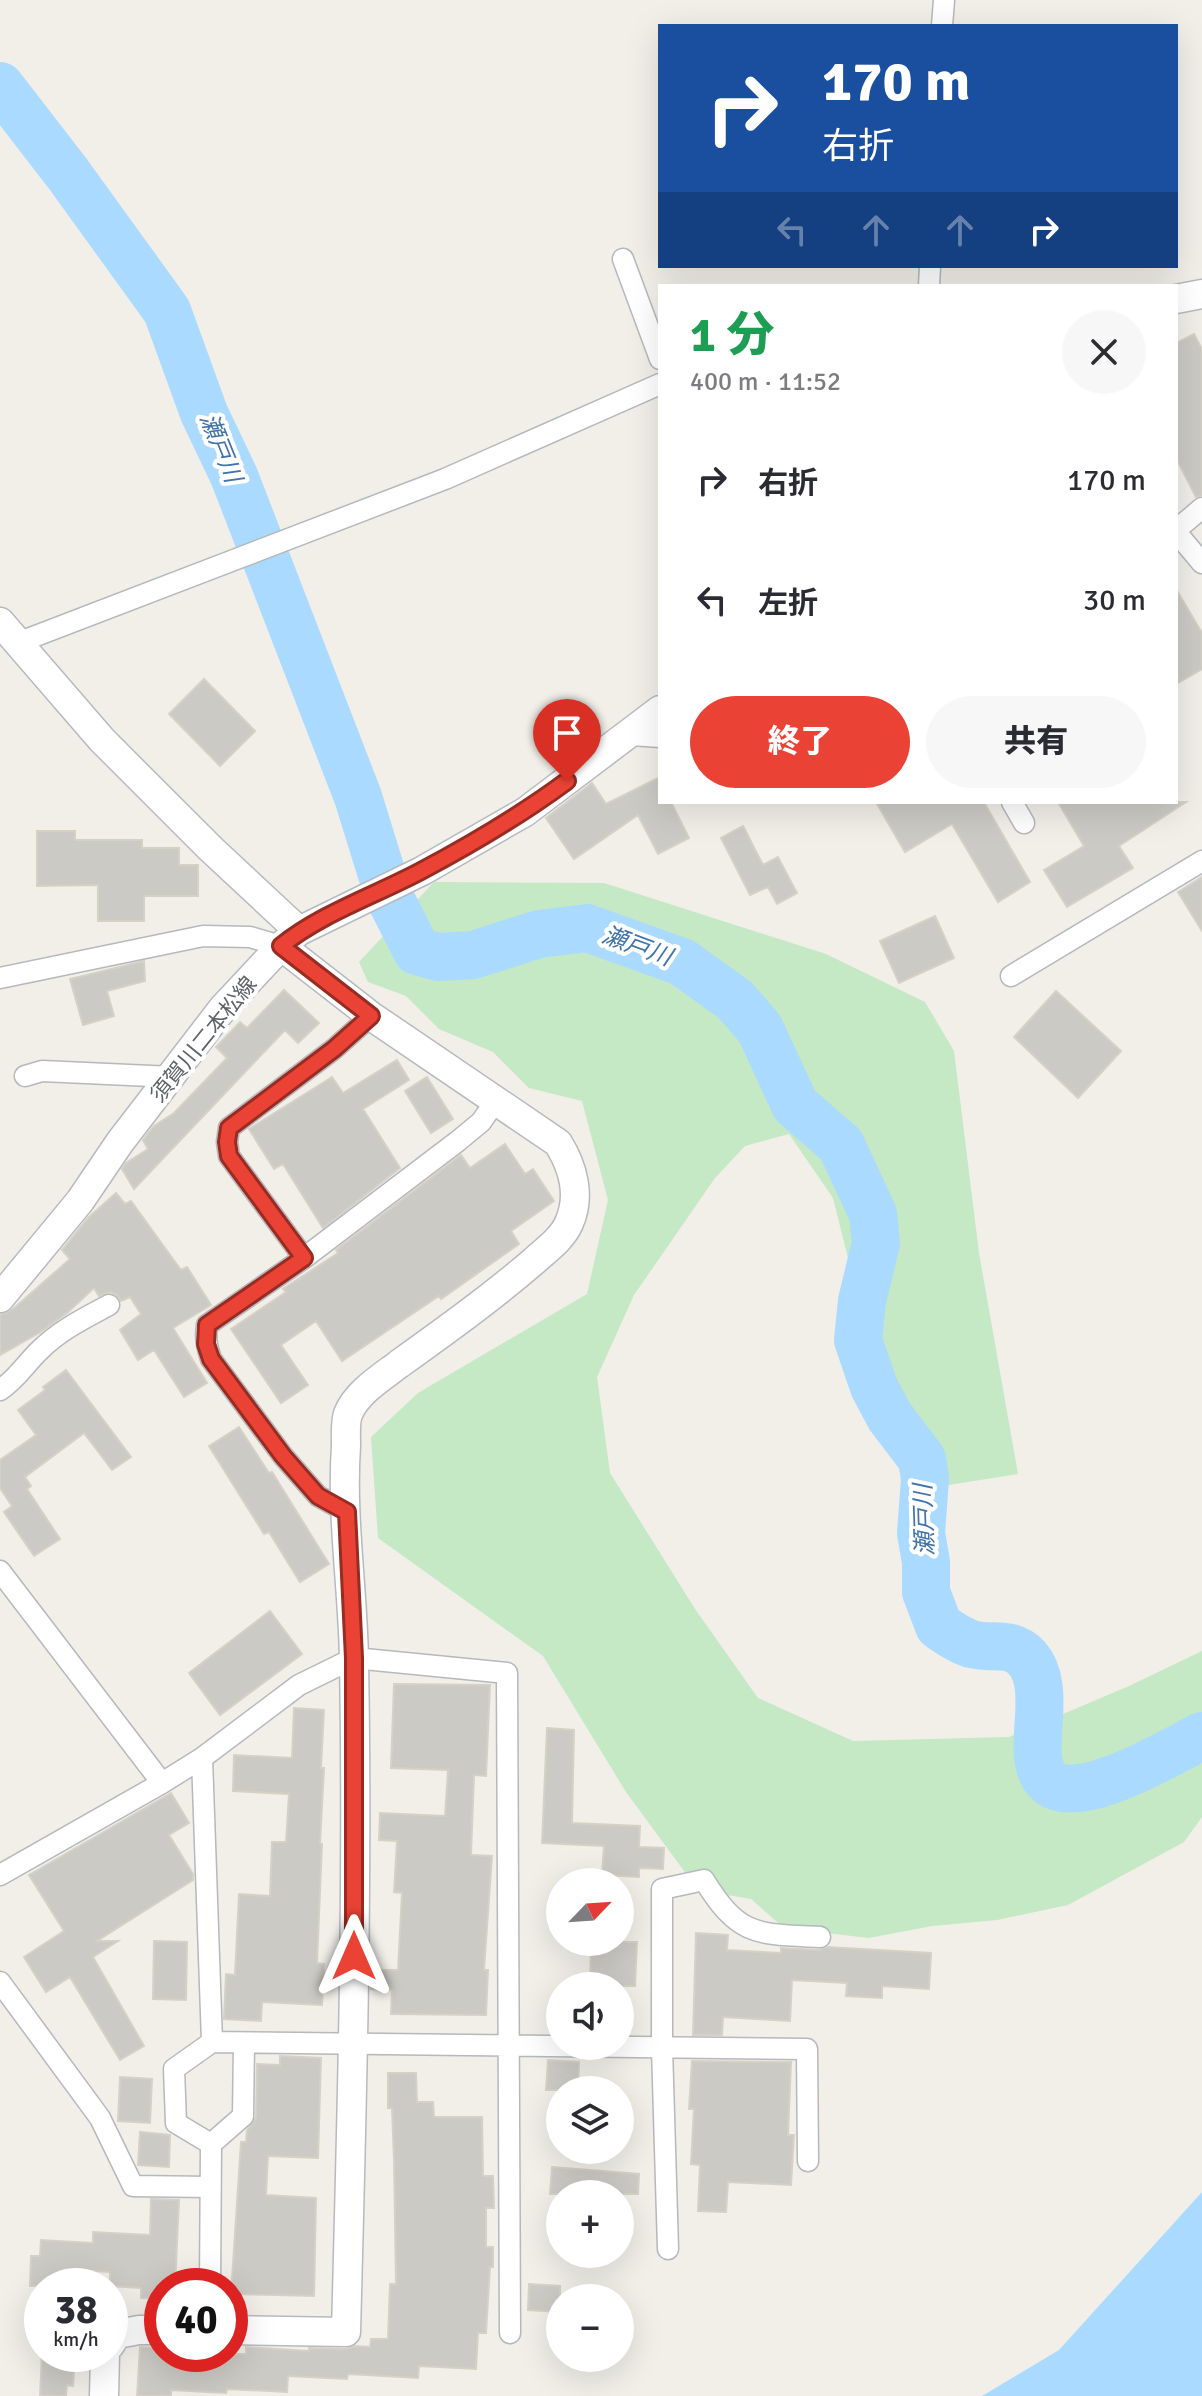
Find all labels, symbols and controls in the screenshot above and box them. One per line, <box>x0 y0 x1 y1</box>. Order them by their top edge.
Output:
text: 170 m <box>822 47 970 116</box>
icon: right <box>690 56 794 160</box>
text: 右折 <box>822 124 894 169</box>
icon: left <box>770 208 814 252</box>
icon: ahead <box>854 208 898 252</box>
icon: ahead <box>938 208 982 252</box>
icon: right <box>1022 208 1066 252</box>
text: 1 分 <box>690 306 774 365</box>
button: close <box>1062 310 1146 394</box>
text: 400 m · 11:52 <box>690 366 841 398</box>
water label: 瀬戸川 <box>194 409 250 490</box>
icon: right <box>690 458 734 502</box>
text: 170 m <box>1067 462 1146 499</box>
text: 右折 <box>758 465 818 502</box>
icon: left <box>690 578 734 622</box>
text: 30 m <box>1083 582 1146 619</box>
text: 左折 <box>758 585 818 622</box>
button: 終了 <box>690 696 910 788</box>
button: 共有 <box>926 696 1146 788</box>
pin <box>533 699 601 781</box>
icon: arrive <box>545 711 589 755</box>
water label: 瀬戸川 <box>598 920 679 973</box>
street label: 須賀川二本松線 <box>144 971 262 1108</box>
water label: 瀬戸川 <box>908 1481 940 1557</box>
north arrow <box>546 1868 634 1956</box>
map controls <box>546 1868 634 2372</box>
position arrow <box>312 1914 396 1998</box>
button: sound <box>546 1972 634 2060</box>
button: layers <box>546 2076 634 2164</box>
button: + <box>546 2180 634 2268</box>
speed limit sign: 40 <box>144 2268 248 2372</box>
button: − <box>546 2284 634 2372</box>
text: 38 <box>54 2285 98 2335</box>
text: km/h <box>53 2327 99 2352</box>

